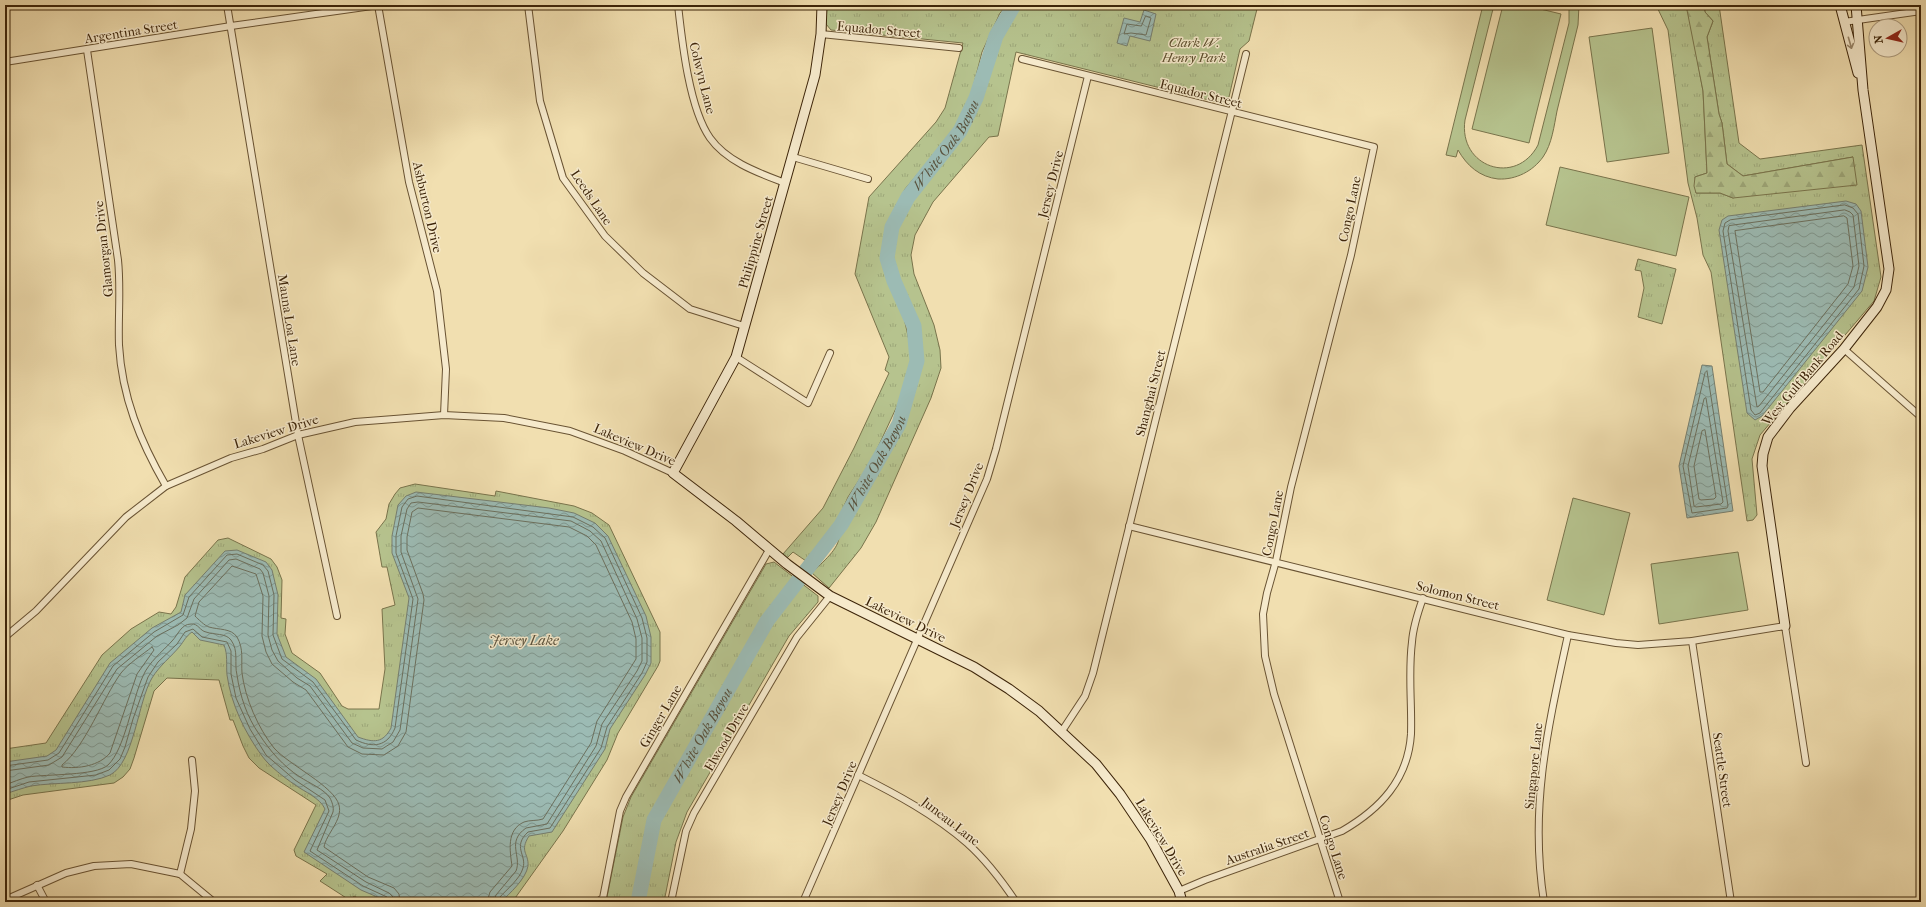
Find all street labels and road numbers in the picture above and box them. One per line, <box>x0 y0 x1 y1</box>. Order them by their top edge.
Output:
street label: Argentina Street <box>83 17 179 46</box>
street label: Equador Street <box>836 18 922 41</box>
street label: Colwyn Lane <box>686 41 719 116</box>
street label: Equador Street <box>1158 76 1244 111</box>
street label: Jersey Drive <box>1035 148 1066 220</box>
street label: Ashburton Drive <box>409 159 445 255</box>
street label: Leeds Lane <box>568 167 616 228</box>
street label: Congo Lane <box>1335 174 1364 243</box>
street label: Philippine Street <box>735 194 776 290</box>
street label: Glamorgan Drive <box>91 200 116 298</box>
street label: Mauna Loa Lane <box>275 273 304 368</box>
street label: West Gulf Bank Road <box>1758 328 1847 429</box>
street label: Shanghai Street <box>1132 348 1169 438</box>
street label: Lakeview Drive <box>232 411 321 451</box>
street label: Lakeview Drive <box>592 420 679 469</box>
street label: Jersey Drive <box>946 460 987 531</box>
street label: Congo Lane <box>1259 488 1286 557</box>
street label: Solomon Street <box>1415 578 1501 613</box>
street label: Lakeview Drive <box>863 594 949 646</box>
street label: Ginger Lane <box>636 682 685 750</box>
street label: Elwood Drive <box>701 700 752 774</box>
street label: Singapore Lane <box>1521 721 1546 810</box>
street label: Seattle Street <box>1710 732 1735 809</box>
street label: Jersey Drive <box>819 758 860 829</box>
street label: Juneau Lane <box>918 793 983 849</box>
street label: Lakeview Drive <box>1133 796 1191 879</box>
street label: Congo Lane <box>1316 813 1351 882</box>
street label: Australia Street <box>1223 825 1311 868</box>

